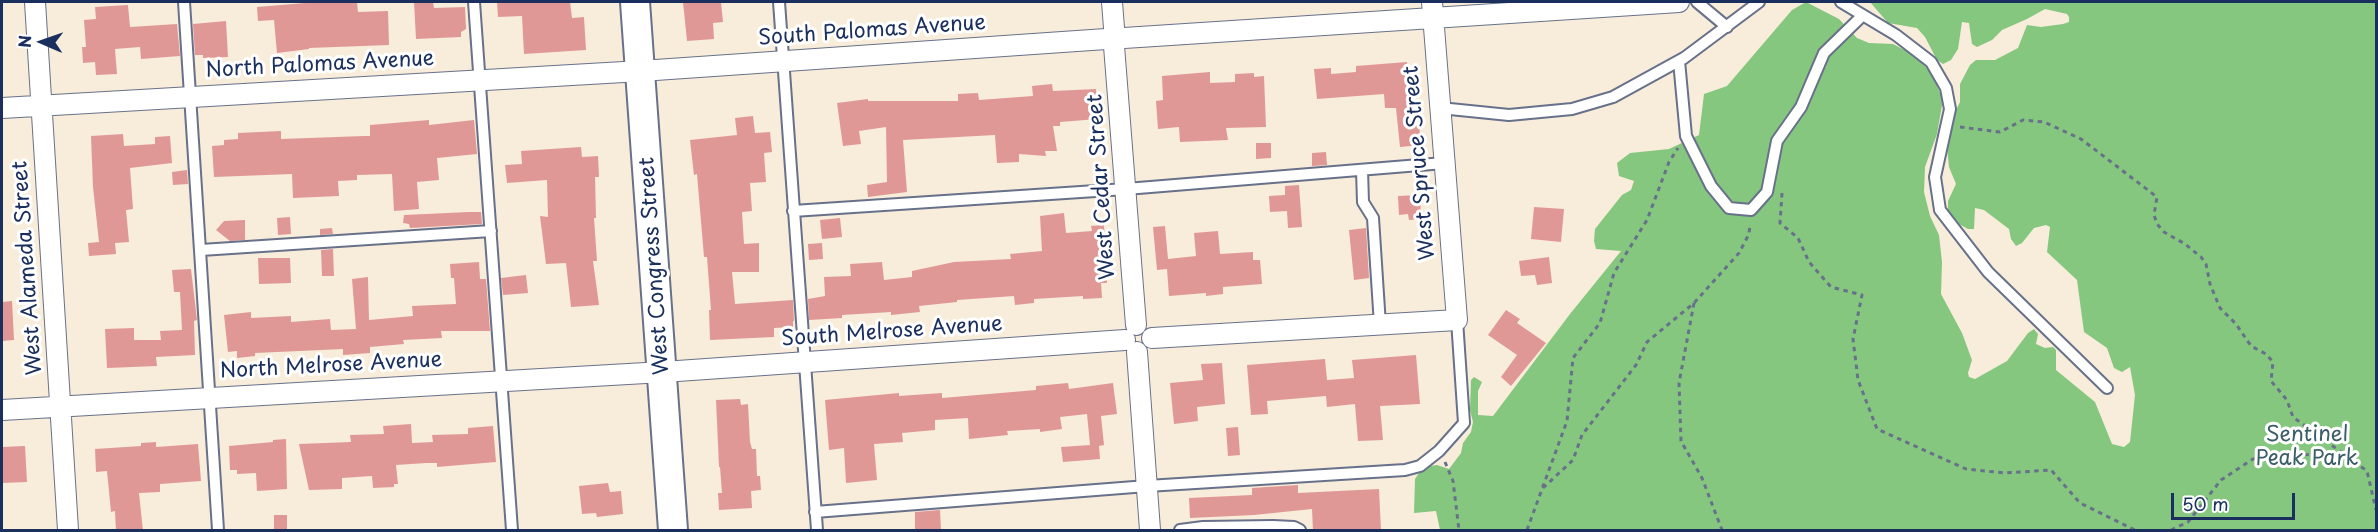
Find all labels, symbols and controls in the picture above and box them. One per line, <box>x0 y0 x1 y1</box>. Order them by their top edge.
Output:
street label: South Palomas Avenue <box>757 10 987 52</box>
north arrow <box>12 12 72 72</box>
text: N <box>12 35 36 48</box>
street label: North Palomas Avenue <box>205 46 435 84</box>
street label: West Spruce Street <box>1399 65 1441 261</box>
street label: West Cedar Street <box>1083 93 1121 281</box>
street label: West Congress Street <box>635 156 675 376</box>
street label: West Alameda Street <box>8 160 48 376</box>
street label: South Melrose Avenue <box>781 312 1003 352</box>
street label: North Melrose Avenue <box>219 348 443 384</box>
park label: Sentinel Peak Park <box>2256 422 2358 472</box>
scale bar <box>2174 481 2298 519</box>
text: 50 m <box>2182 490 2229 517</box>

